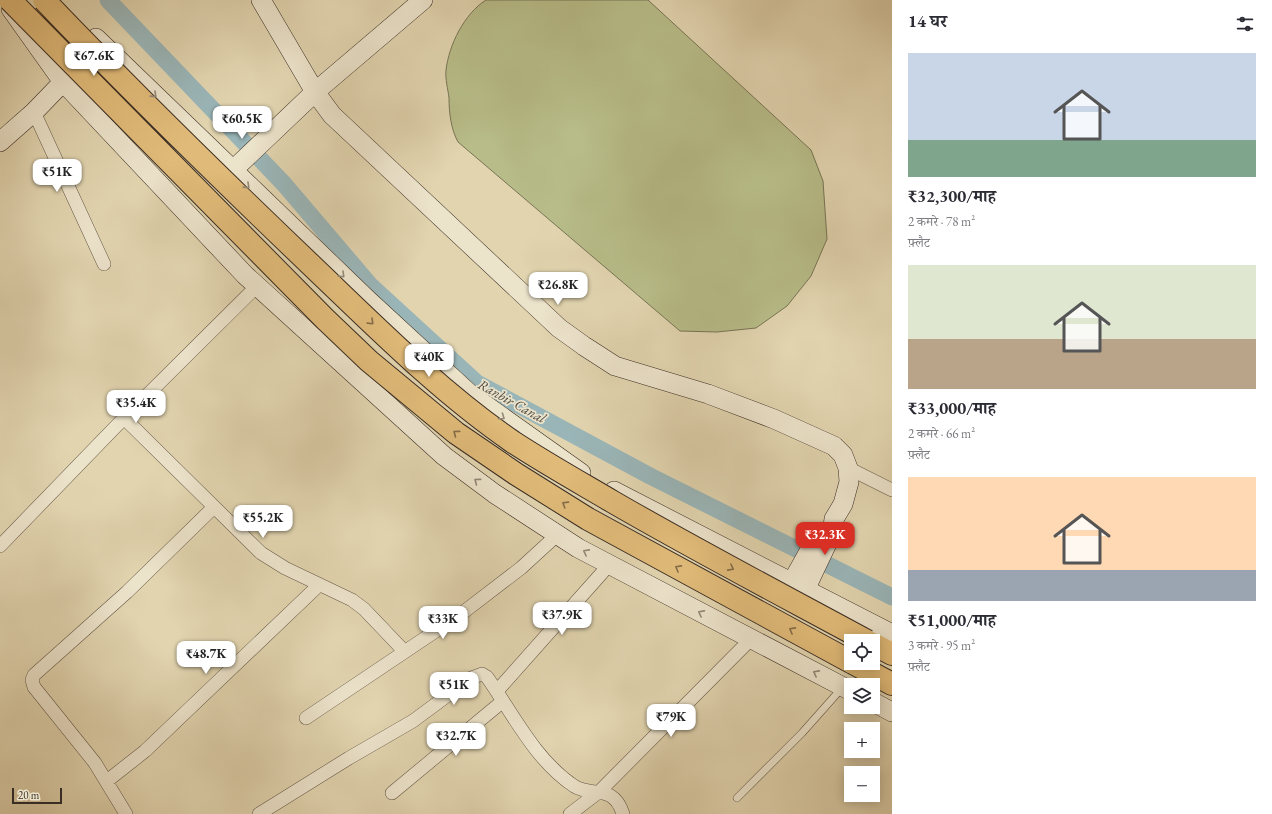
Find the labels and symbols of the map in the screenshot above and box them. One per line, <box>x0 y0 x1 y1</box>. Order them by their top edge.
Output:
pin: ₹67.6K <box>61 43 127 77</box>
one-way arrow <box>149 90 157 98</box>
pin: ₹60.5K <box>209 106 275 140</box>
pin: ₹51K <box>33 159 81 193</box>
one-way arrow <box>243 181 250 188</box>
one-way arrow <box>337 271 345 278</box>
pin: ₹26.8K <box>525 272 591 306</box>
one-way arrow <box>366 318 374 325</box>
pin: ₹40K <box>405 344 453 378</box>
water label: Ranbir Canal <box>475 375 550 428</box>
pin: ₹35.4K <box>103 390 169 424</box>
one-way arrow <box>497 412 504 419</box>
one-way arrow <box>453 430 460 437</box>
one-way arrow <box>475 479 482 486</box>
one-way arrow <box>562 501 569 509</box>
pin: ₹55.2K <box>230 505 296 539</box>
pin: ₹32.3K <box>792 522 858 556</box>
one-way arrow <box>583 550 590 557</box>
one-way arrow <box>727 564 734 571</box>
one-way arrow <box>675 565 682 572</box>
pin: ₹37.9K <box>529 602 595 636</box>
pin: ₹33K <box>419 606 467 640</box>
one-way arrow <box>698 610 705 617</box>
one-way arrow <box>789 628 796 635</box>
pin: ₹48.7K <box>173 641 239 675</box>
one-way arrow <box>813 670 821 677</box>
pin: ₹51K <box>430 672 478 706</box>
pin: ₹79K <box>647 704 695 738</box>
pin: ₹32.7K <box>423 723 489 757</box>
scale bar <box>12 786 62 805</box>

